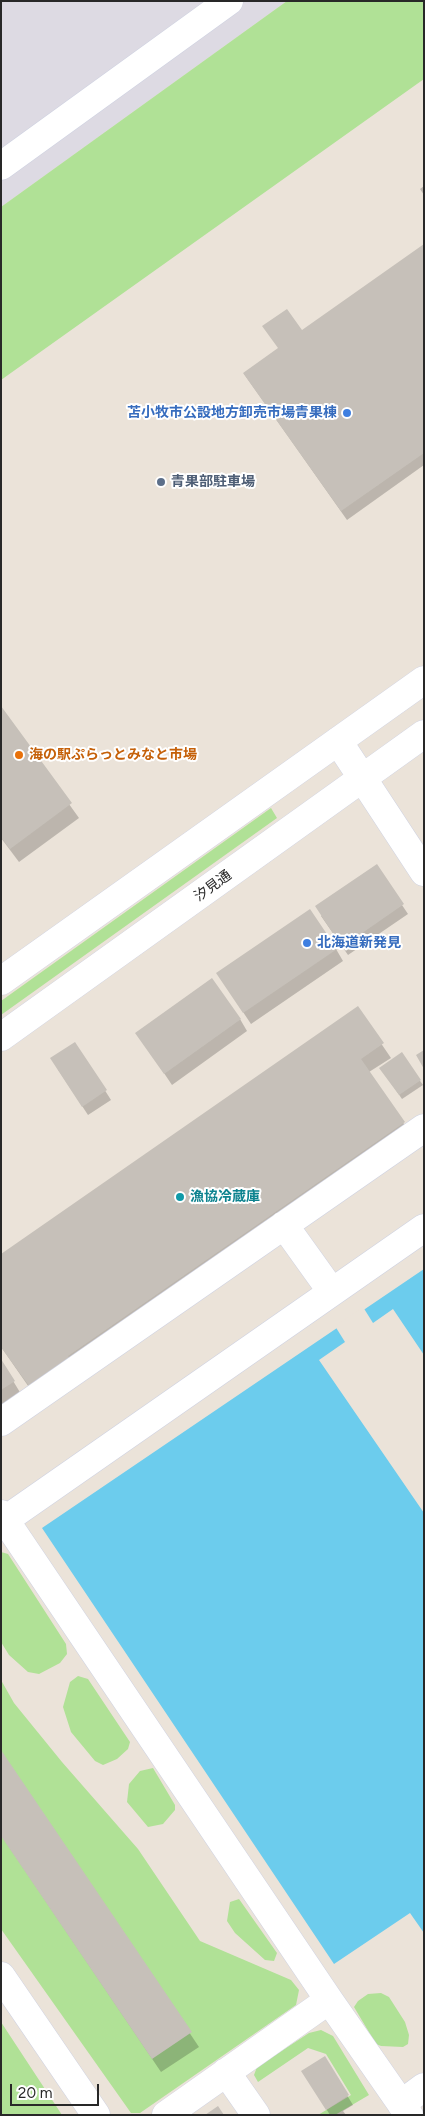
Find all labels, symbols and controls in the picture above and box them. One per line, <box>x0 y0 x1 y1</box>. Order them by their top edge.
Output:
place label: 苫小牧市公設地方卸売市場青果棟 <box>127 405 337 421</box>
marker: 苫小牧市公設地方卸売市場青果棟 <box>341 407 353 419</box>
place label: 青果部駐車場 <box>171 474 255 490</box>
marker: 青果部駐車場 <box>155 476 167 488</box>
place label: 海の駅ぷらっとみなと市場 <box>29 747 197 763</box>
marker: 海の駅ぷらっとみなと市場 <box>13 749 25 761</box>
street label: 汐見通 <box>191 867 235 905</box>
place label: 北海道新発見 <box>317 935 401 951</box>
marker: 北海道新発見 <box>301 937 313 949</box>
place label: 漁協冷蔵庫 <box>190 1189 260 1205</box>
marker: 漁協冷蔵庫 <box>174 1191 186 1203</box>
scale bar <box>12 2074 101 2106</box>
text: 20 m <box>18 2084 52 2102</box>

